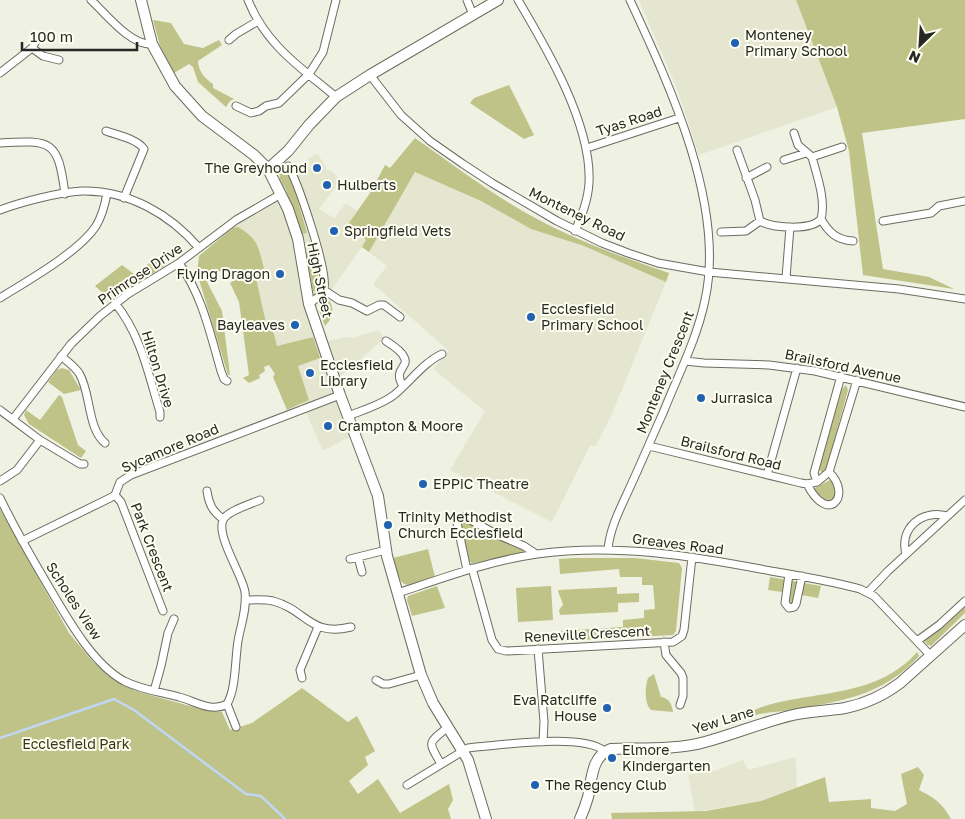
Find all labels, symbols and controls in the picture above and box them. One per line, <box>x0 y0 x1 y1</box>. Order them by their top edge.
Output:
scale bar <box>22 20 138 52</box>
north arrow <box>895 20 945 70</box>
place label: Monteney Primary School <box>745 26 847 59</box>
text: 100 m <box>30 27 73 45</box>
marker: Monteney Primary School <box>729 37 741 49</box>
text: N <box>906 47 923 67</box>
street label: Tyas Road <box>594 102 664 139</box>
place label: The Greyhound <box>205 159 307 176</box>
marker: The Greyhound <box>311 162 323 174</box>
place label: Hulberts <box>337 176 396 193</box>
marker: Hulberts <box>321 179 333 191</box>
street label: Monteney Road <box>526 183 628 244</box>
place label: Springfield Vets <box>344 222 451 239</box>
marker: Springfield Vets <box>328 225 340 237</box>
street label: Primrose Drive <box>94 239 185 308</box>
street label: High Street <box>304 241 337 319</box>
place label: Flying Dragon <box>177 265 270 282</box>
marker: Flying Dragon <box>274 268 286 280</box>
place label: Ecclesfield Primary School <box>541 300 643 333</box>
street label: Monteney Crescent <box>632 308 697 436</box>
marker: Ecclesfield Primary School <box>525 311 537 323</box>
place label: Bayleaves <box>217 316 285 333</box>
marker: Bayleaves <box>289 319 301 331</box>
street label: Hilton Drive <box>139 328 178 409</box>
street label: Brailsford Avenue <box>783 345 903 386</box>
place label: Ecclesfield Library <box>320 356 393 389</box>
marker: Ecclesfield Library <box>304 367 316 379</box>
place label: Jurrasica <box>711 389 773 406</box>
marker: Jurrasica <box>695 392 707 404</box>
place label: Crampton & Moore <box>338 417 463 434</box>
street label: Sycamore Road <box>119 419 221 476</box>
marker: Crampton & Moore <box>322 420 334 432</box>
street label: Brailsford Road <box>679 432 783 473</box>
place label: EPPiC Theatre <box>433 475 529 492</box>
marker: EPPiC Theatre <box>417 478 429 490</box>
street label: Park Crescent <box>128 500 177 594</box>
place label: Trinity Methodist Church Ecclesfield <box>398 508 523 541</box>
marker: Trinity Methodist Church Ecclesfield <box>382 519 394 531</box>
street label: Greaves Road <box>631 529 725 558</box>
street label: Scholes View <box>43 559 106 643</box>
street label: Reneville Crescent <box>524 622 650 645</box>
place label: Eva Ratcliffe House <box>513 691 597 724</box>
marker: Eva Ratcliffe House <box>601 702 613 714</box>
street label: Yew Lane <box>690 702 756 737</box>
park label: Ecclesfield Park <box>22 735 130 752</box>
place label: Elmore Kindergarten <box>622 741 711 774</box>
marker: Elmore Kindergarten <box>606 752 618 764</box>
place label: The Regency Club <box>545 776 667 793</box>
marker: The Regency Club <box>529 779 541 791</box>

